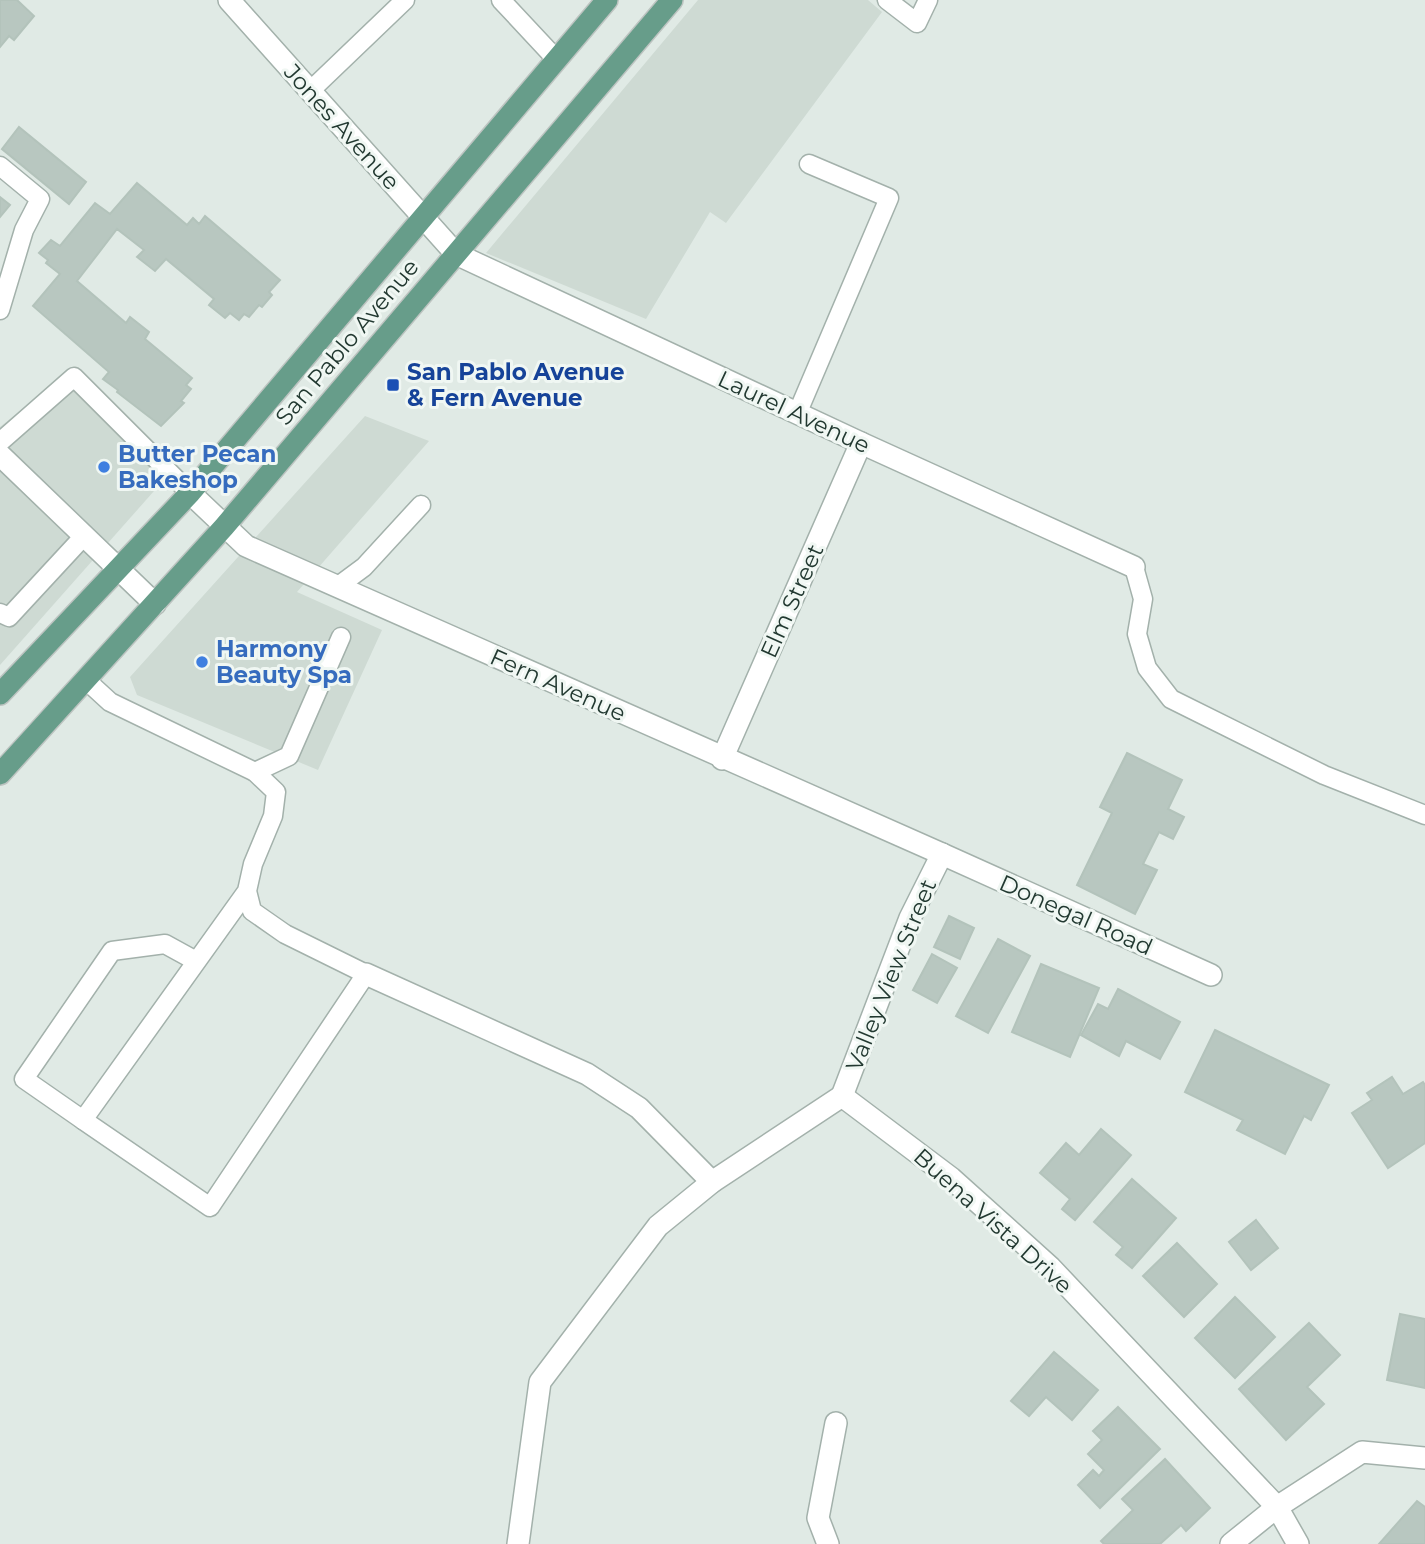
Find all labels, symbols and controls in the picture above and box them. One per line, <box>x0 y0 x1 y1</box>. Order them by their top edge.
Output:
street label: Jones Avenue <box>278 58 406 196</box>
street label: San Pablo Avenue <box>269 253 425 431</box>
place label: San Pablo Avenue & Fern Avenue <box>407 358 624 412</box>
street label: Laurel Avenue <box>714 365 874 459</box>
marker: San Pablo Avenue & Fern Avenue <box>385 377 401 393</box>
place label: Butter Pecan Bakeshop <box>118 440 276 494</box>
marker: Butter Pecan Bakeshop <box>96 459 112 475</box>
street label: Elm Street <box>754 540 830 662</box>
place label: Harmony Beauty Spa <box>216 635 352 689</box>
street label: Fern Avenue <box>486 643 630 727</box>
marker: Harmony Beauty Spa <box>194 654 210 670</box>
street label: Donegal Road <box>995 869 1157 961</box>
street label: Valley View Street <box>840 875 942 1075</box>
street label: Buena Vista Drive <box>908 1142 1078 1300</box>

